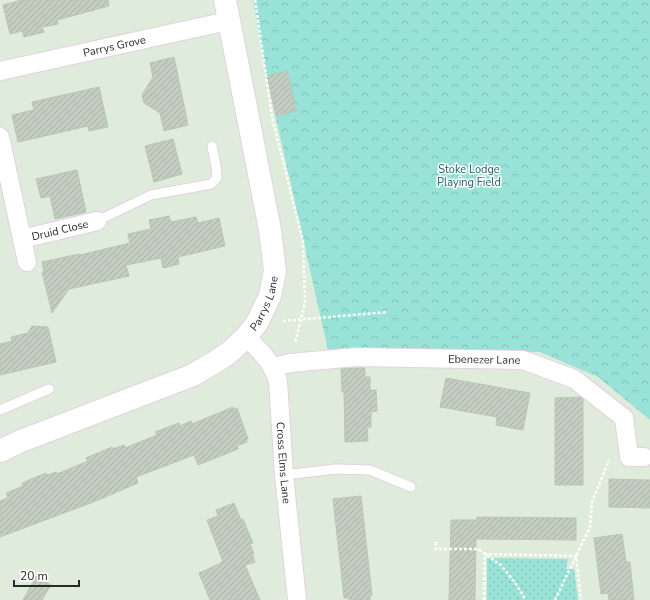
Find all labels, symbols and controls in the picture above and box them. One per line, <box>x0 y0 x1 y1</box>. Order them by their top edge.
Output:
street label: Parrys Grove <box>82 32 147 61</box>
park label: Stoke Lodge Playing Field <box>437 162 501 190</box>
street label: Druid Close <box>30 216 90 244</box>
street label: Parrys Lane <box>247 274 282 334</box>
street label: Ebenezer Lane <box>448 352 521 368</box>
street label: Cross Elms Lane <box>273 421 294 505</box>
scale bar <box>14 562 79 588</box>
text: 20 m <box>20 568 48 584</box>

